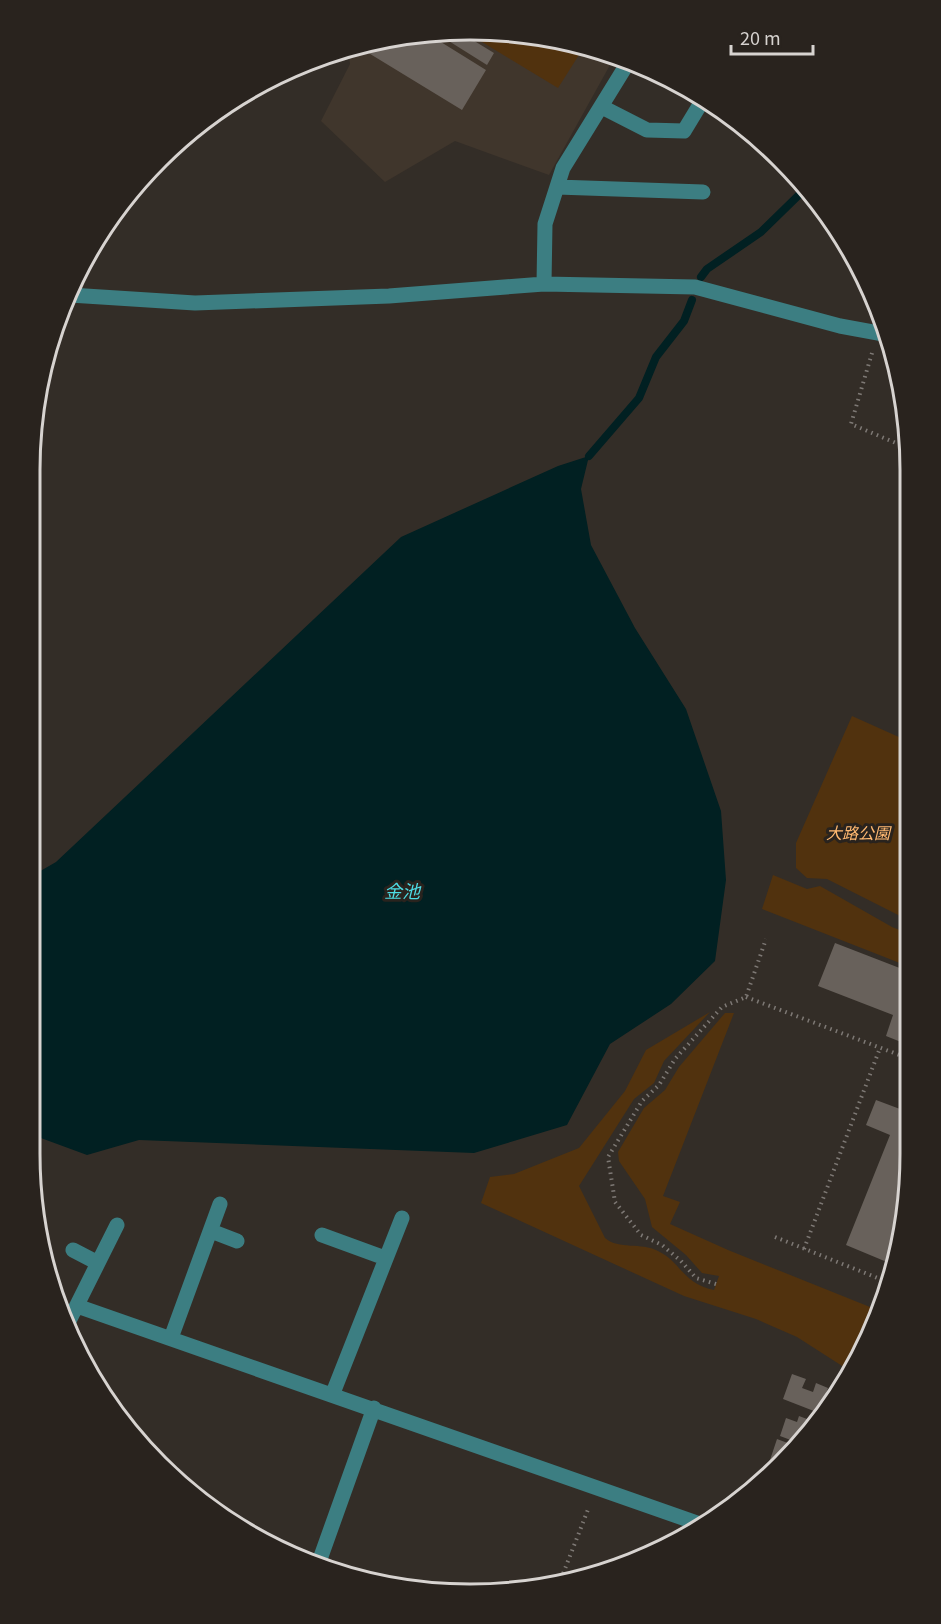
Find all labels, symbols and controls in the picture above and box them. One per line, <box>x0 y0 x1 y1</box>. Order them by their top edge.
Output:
scale bar <box>731 18 814 56</box>
text: 20 m <box>740 24 781 50</box>
park label: 大路公園 <box>826 820 892 844</box>
water label: 金池 <box>384 877 422 903</box>

